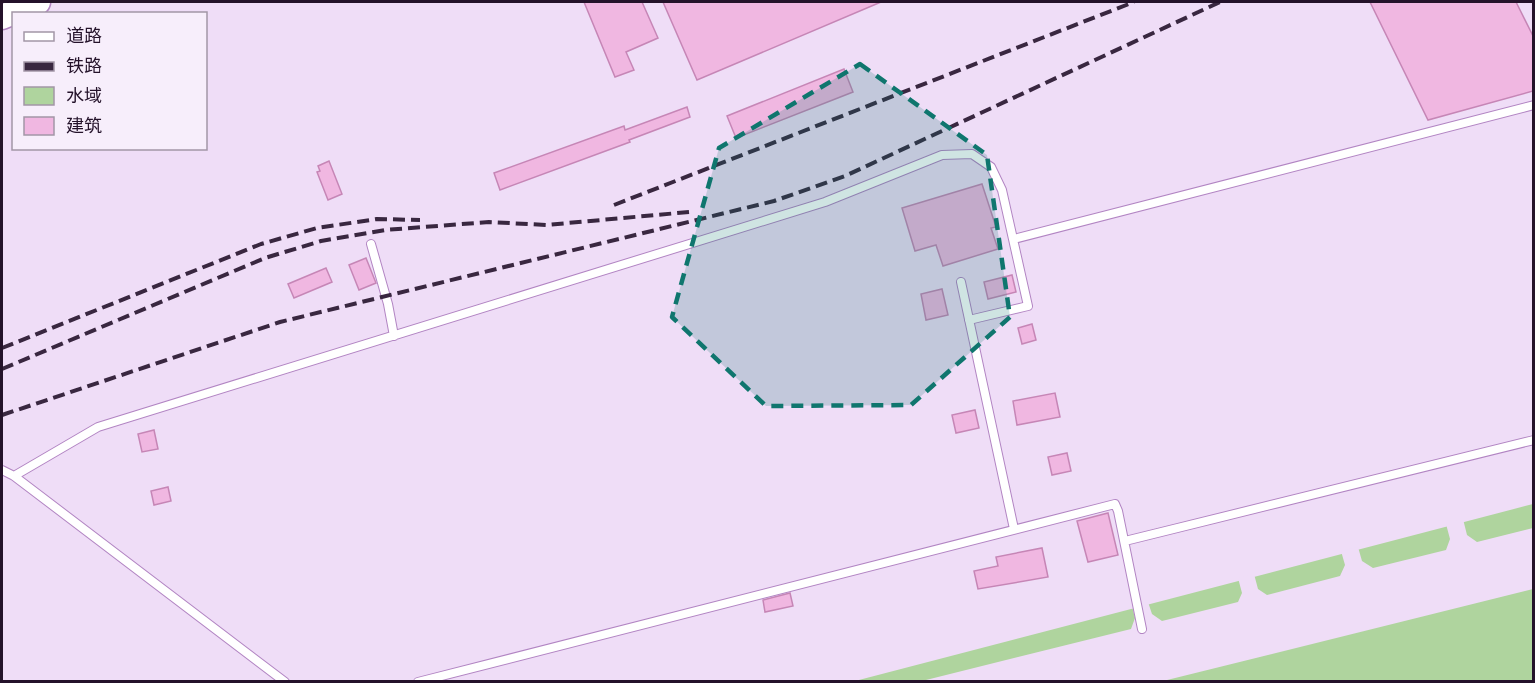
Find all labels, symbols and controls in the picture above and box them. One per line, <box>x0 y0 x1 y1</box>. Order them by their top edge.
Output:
legend <box>12 12 207 150</box>
text: 道路 <box>66 25 102 46</box>
text: 铁路 <box>66 55 102 76</box>
text: 水域 <box>66 85 102 106</box>
text: 建筑 <box>66 115 102 136</box>

